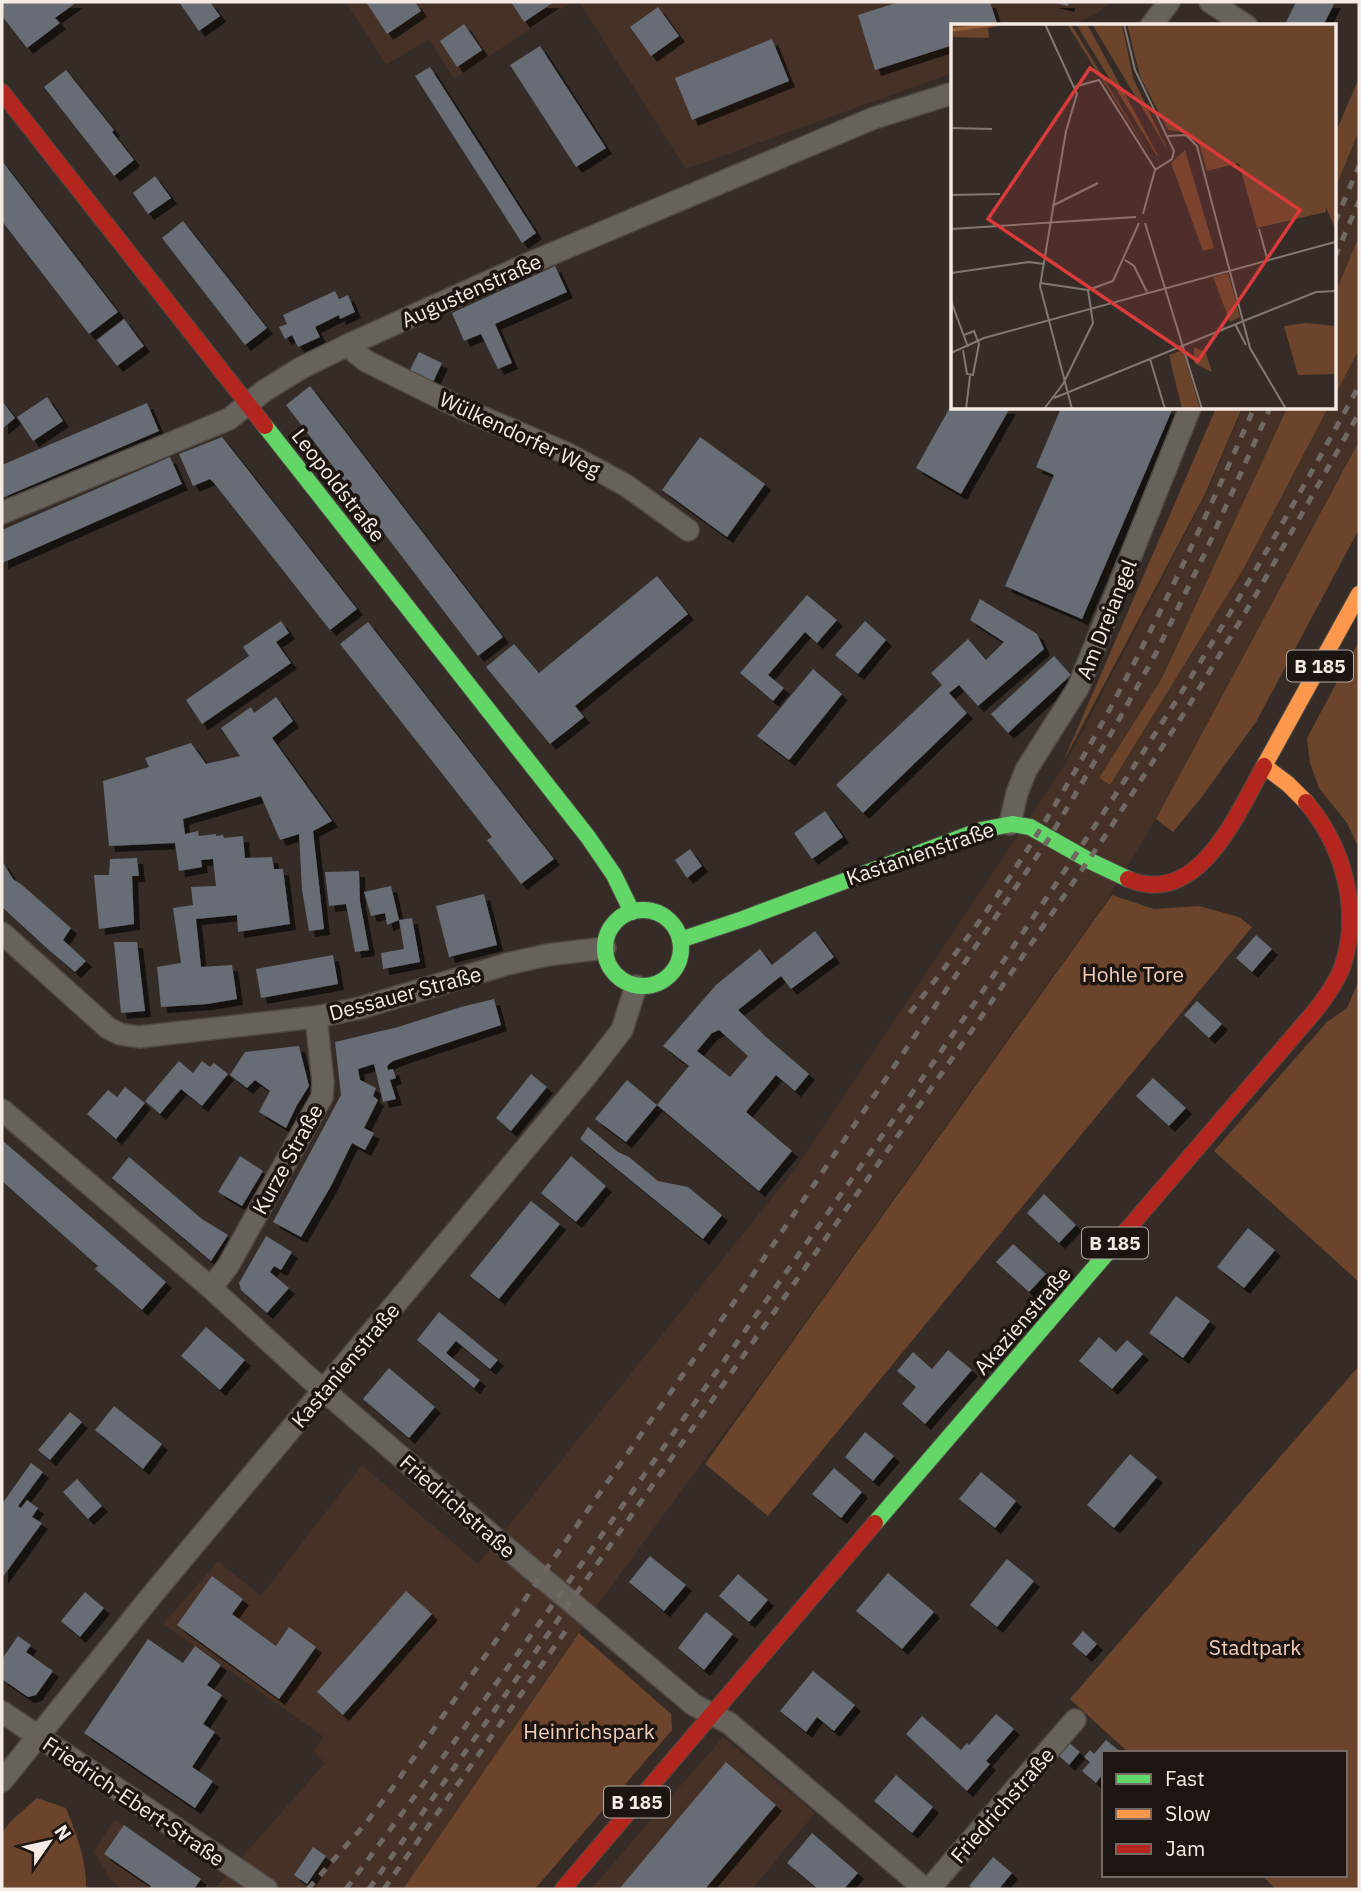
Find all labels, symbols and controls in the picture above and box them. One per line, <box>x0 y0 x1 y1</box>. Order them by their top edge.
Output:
inset map <box>951 24 1336 410</box>
street label: Augustenstraße <box>397 247 545 333</box>
street label: Wülkendorfer Weg <box>435 385 605 483</box>
street label: Leopoldstraße <box>286 423 392 547</box>
street label: Am Dreiangel <box>1069 555 1143 683</box>
road number: B 185 <box>1287 650 1353 681</box>
street label: Kastanienstraße <box>842 815 998 891</box>
street label: Dessauer Straße <box>326 959 484 1027</box>
park label: Hohle Tore <box>1082 960 1184 988</box>
street label: Kurze Straße <box>245 1099 329 1219</box>
road number: B 185 <box>1082 1228 1148 1259</box>
street label: Akazienstraße <box>967 1260 1077 1380</box>
street label: Kastanienstraße <box>285 1297 405 1433</box>
street label: Friedrichstraße <box>394 1448 522 1564</box>
park label: Stadtpark <box>1209 1633 1301 1661</box>
park label: Heinrichspark <box>523 1717 655 1745</box>
street label: Friedrich-Ebert-Straße <box>38 1730 230 1872</box>
street label: Friedrichstraße <box>944 1741 1060 1869</box>
legend <box>1102 1751 1347 1877</box>
text: Fast <box>1165 1764 1205 1792</box>
road number: B 185 <box>604 1786 670 1818</box>
text: Slow <box>1165 1799 1211 1827</box>
north arrow <box>14 1807 84 1877</box>
text: N <box>49 1820 77 1845</box>
text: Jam <box>1165 1834 1205 1862</box>

